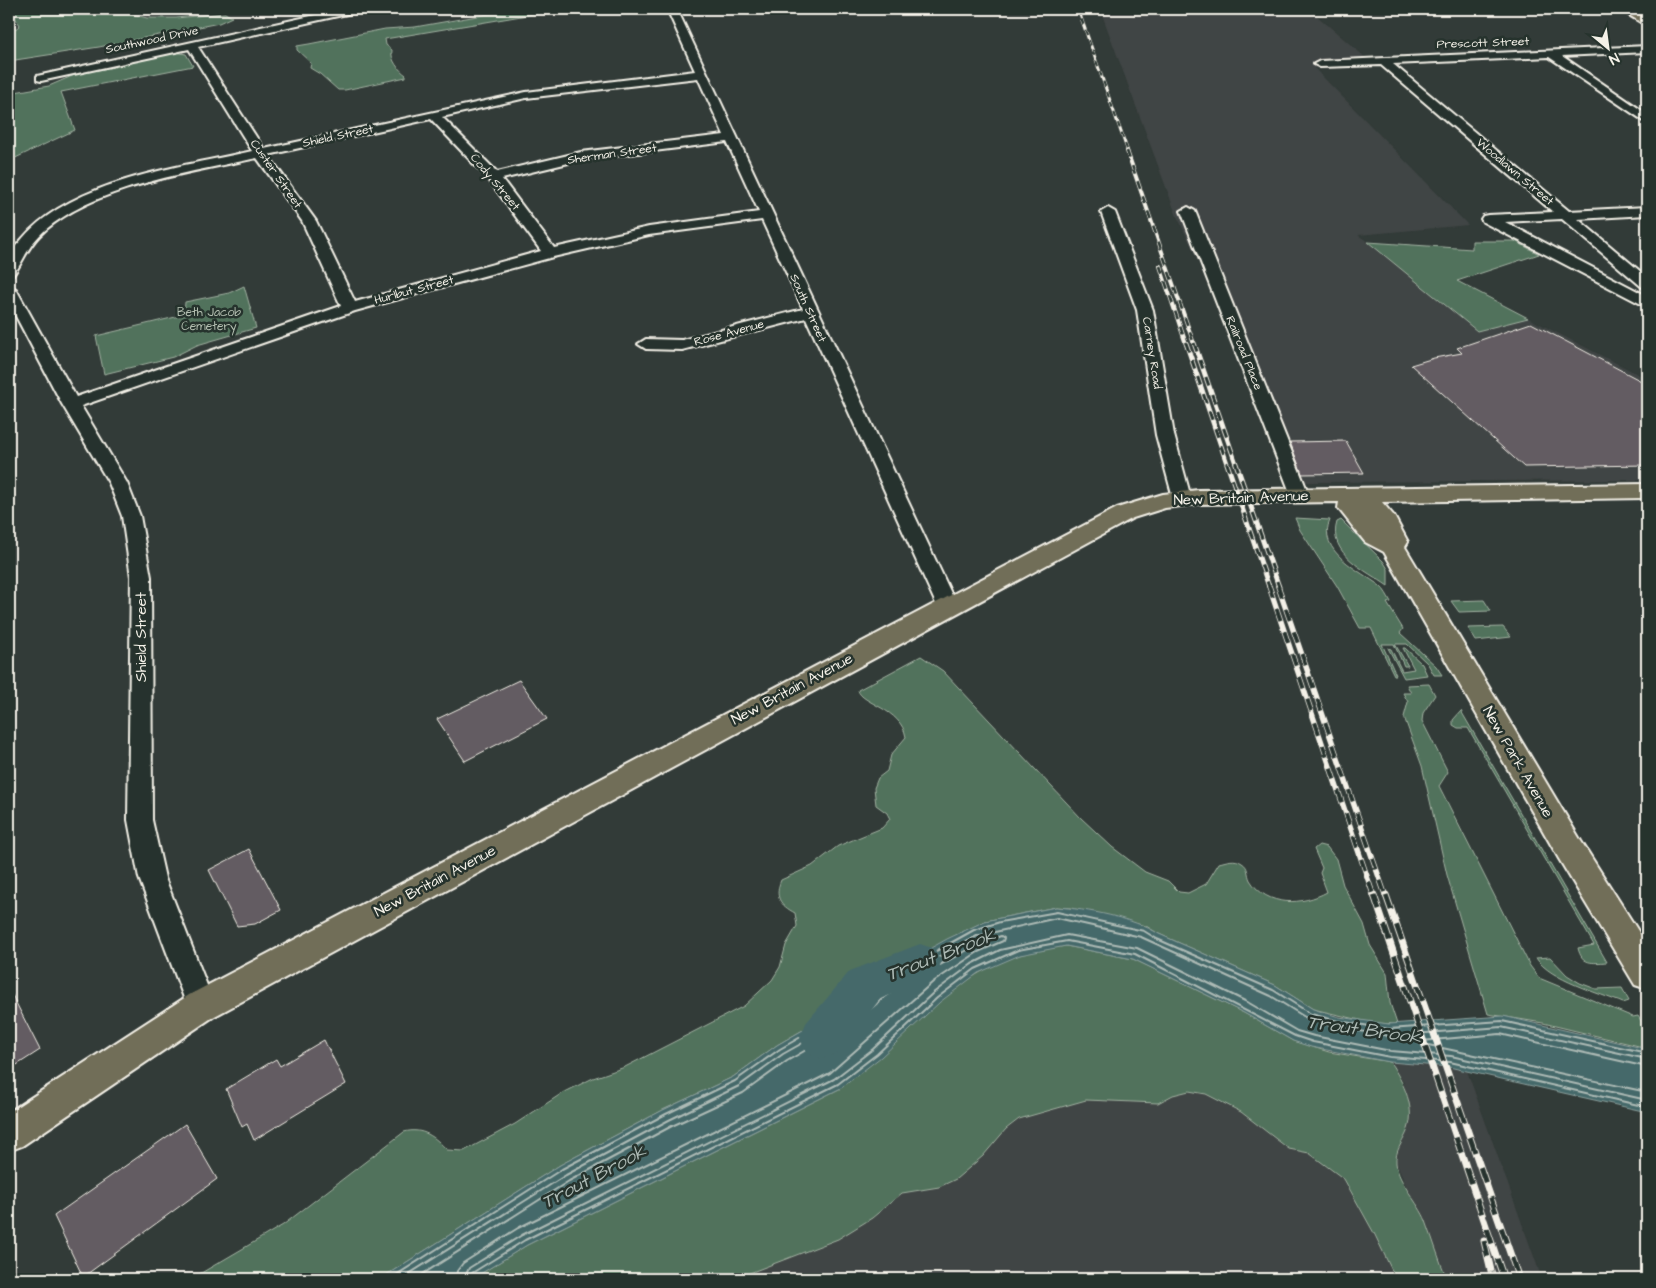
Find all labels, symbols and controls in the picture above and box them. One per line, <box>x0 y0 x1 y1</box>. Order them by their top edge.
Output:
street label: Southwood Drive <box>104 22 200 58</box>
north arrow <box>1584 22 1634 72</box>
street label: Prescott Street <box>1436 33 1530 53</box>
text: N <box>1605 48 1623 69</box>
street label: Shield Street <box>301 120 375 152</box>
street label: Woodlawn Street <box>1473 134 1558 210</box>
street label: Custer Street <box>246 136 306 212</box>
street label: Sherman Street <box>566 139 658 169</box>
street label: Cody Street <box>465 150 524 215</box>
street label: Hurlbut Street <box>372 271 456 309</box>
street label: South Street <box>785 271 831 345</box>
park label: Beth Jacob Cemetery <box>177 304 241 336</box>
street label: Railroad Place <box>1221 313 1267 393</box>
street label: Rose Avenue <box>692 315 766 350</box>
street label: Carney Road <box>1137 316 1166 390</box>
street label: New Britain Avenue <box>1173 485 1309 511</box>
street label: Shield Street <box>131 592 152 682</box>
street label: New Britain Avenue <box>727 648 857 730</box>
street label: New Park Avenue <box>1478 703 1558 821</box>
street label: New Britain Avenue <box>370 840 500 922</box>
water label: Trout Brook <box>882 922 1000 988</box>
water label: Trout Brook <box>1305 1009 1423 1051</box>
water label: Trout Brook <box>537 1138 651 1216</box>

